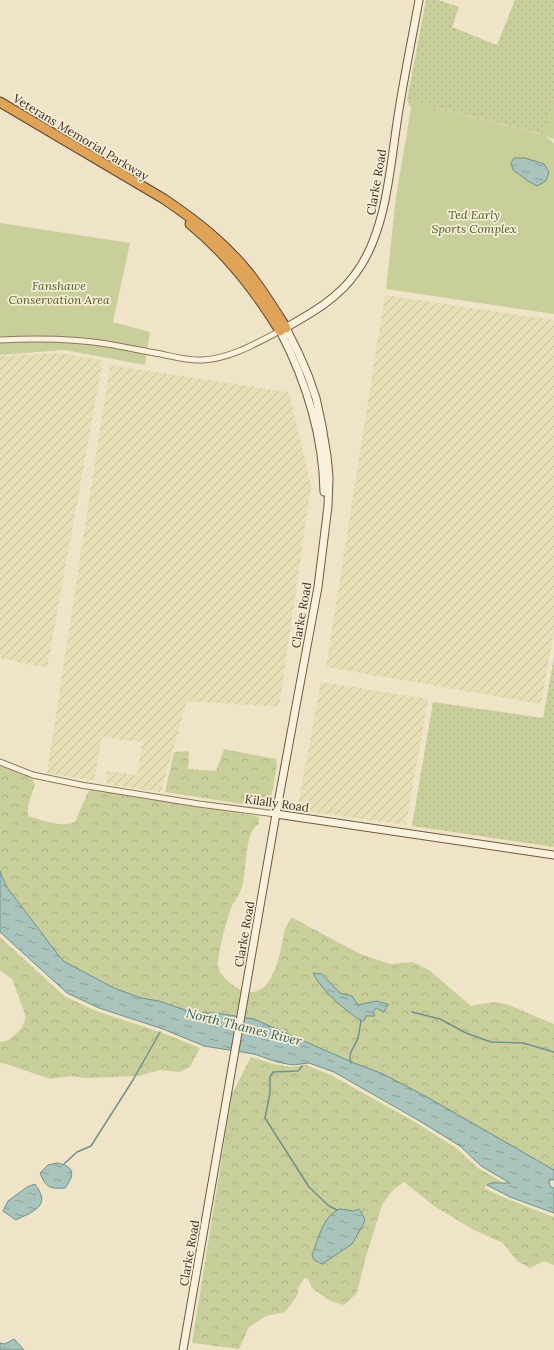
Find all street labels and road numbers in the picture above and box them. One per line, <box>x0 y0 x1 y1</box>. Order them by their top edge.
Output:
street label: Veterans Memorial Parkway <box>10 90 152 184</box>
street label: Clarke Road <box>363 148 389 216</box>
street label: Clarke Road <box>288 581 314 649</box>
street label: Kilally Road <box>244 791 310 815</box>
street label: Clarke Road <box>231 900 257 968</box>
street label: Clarke Road <box>176 1219 202 1287</box>

